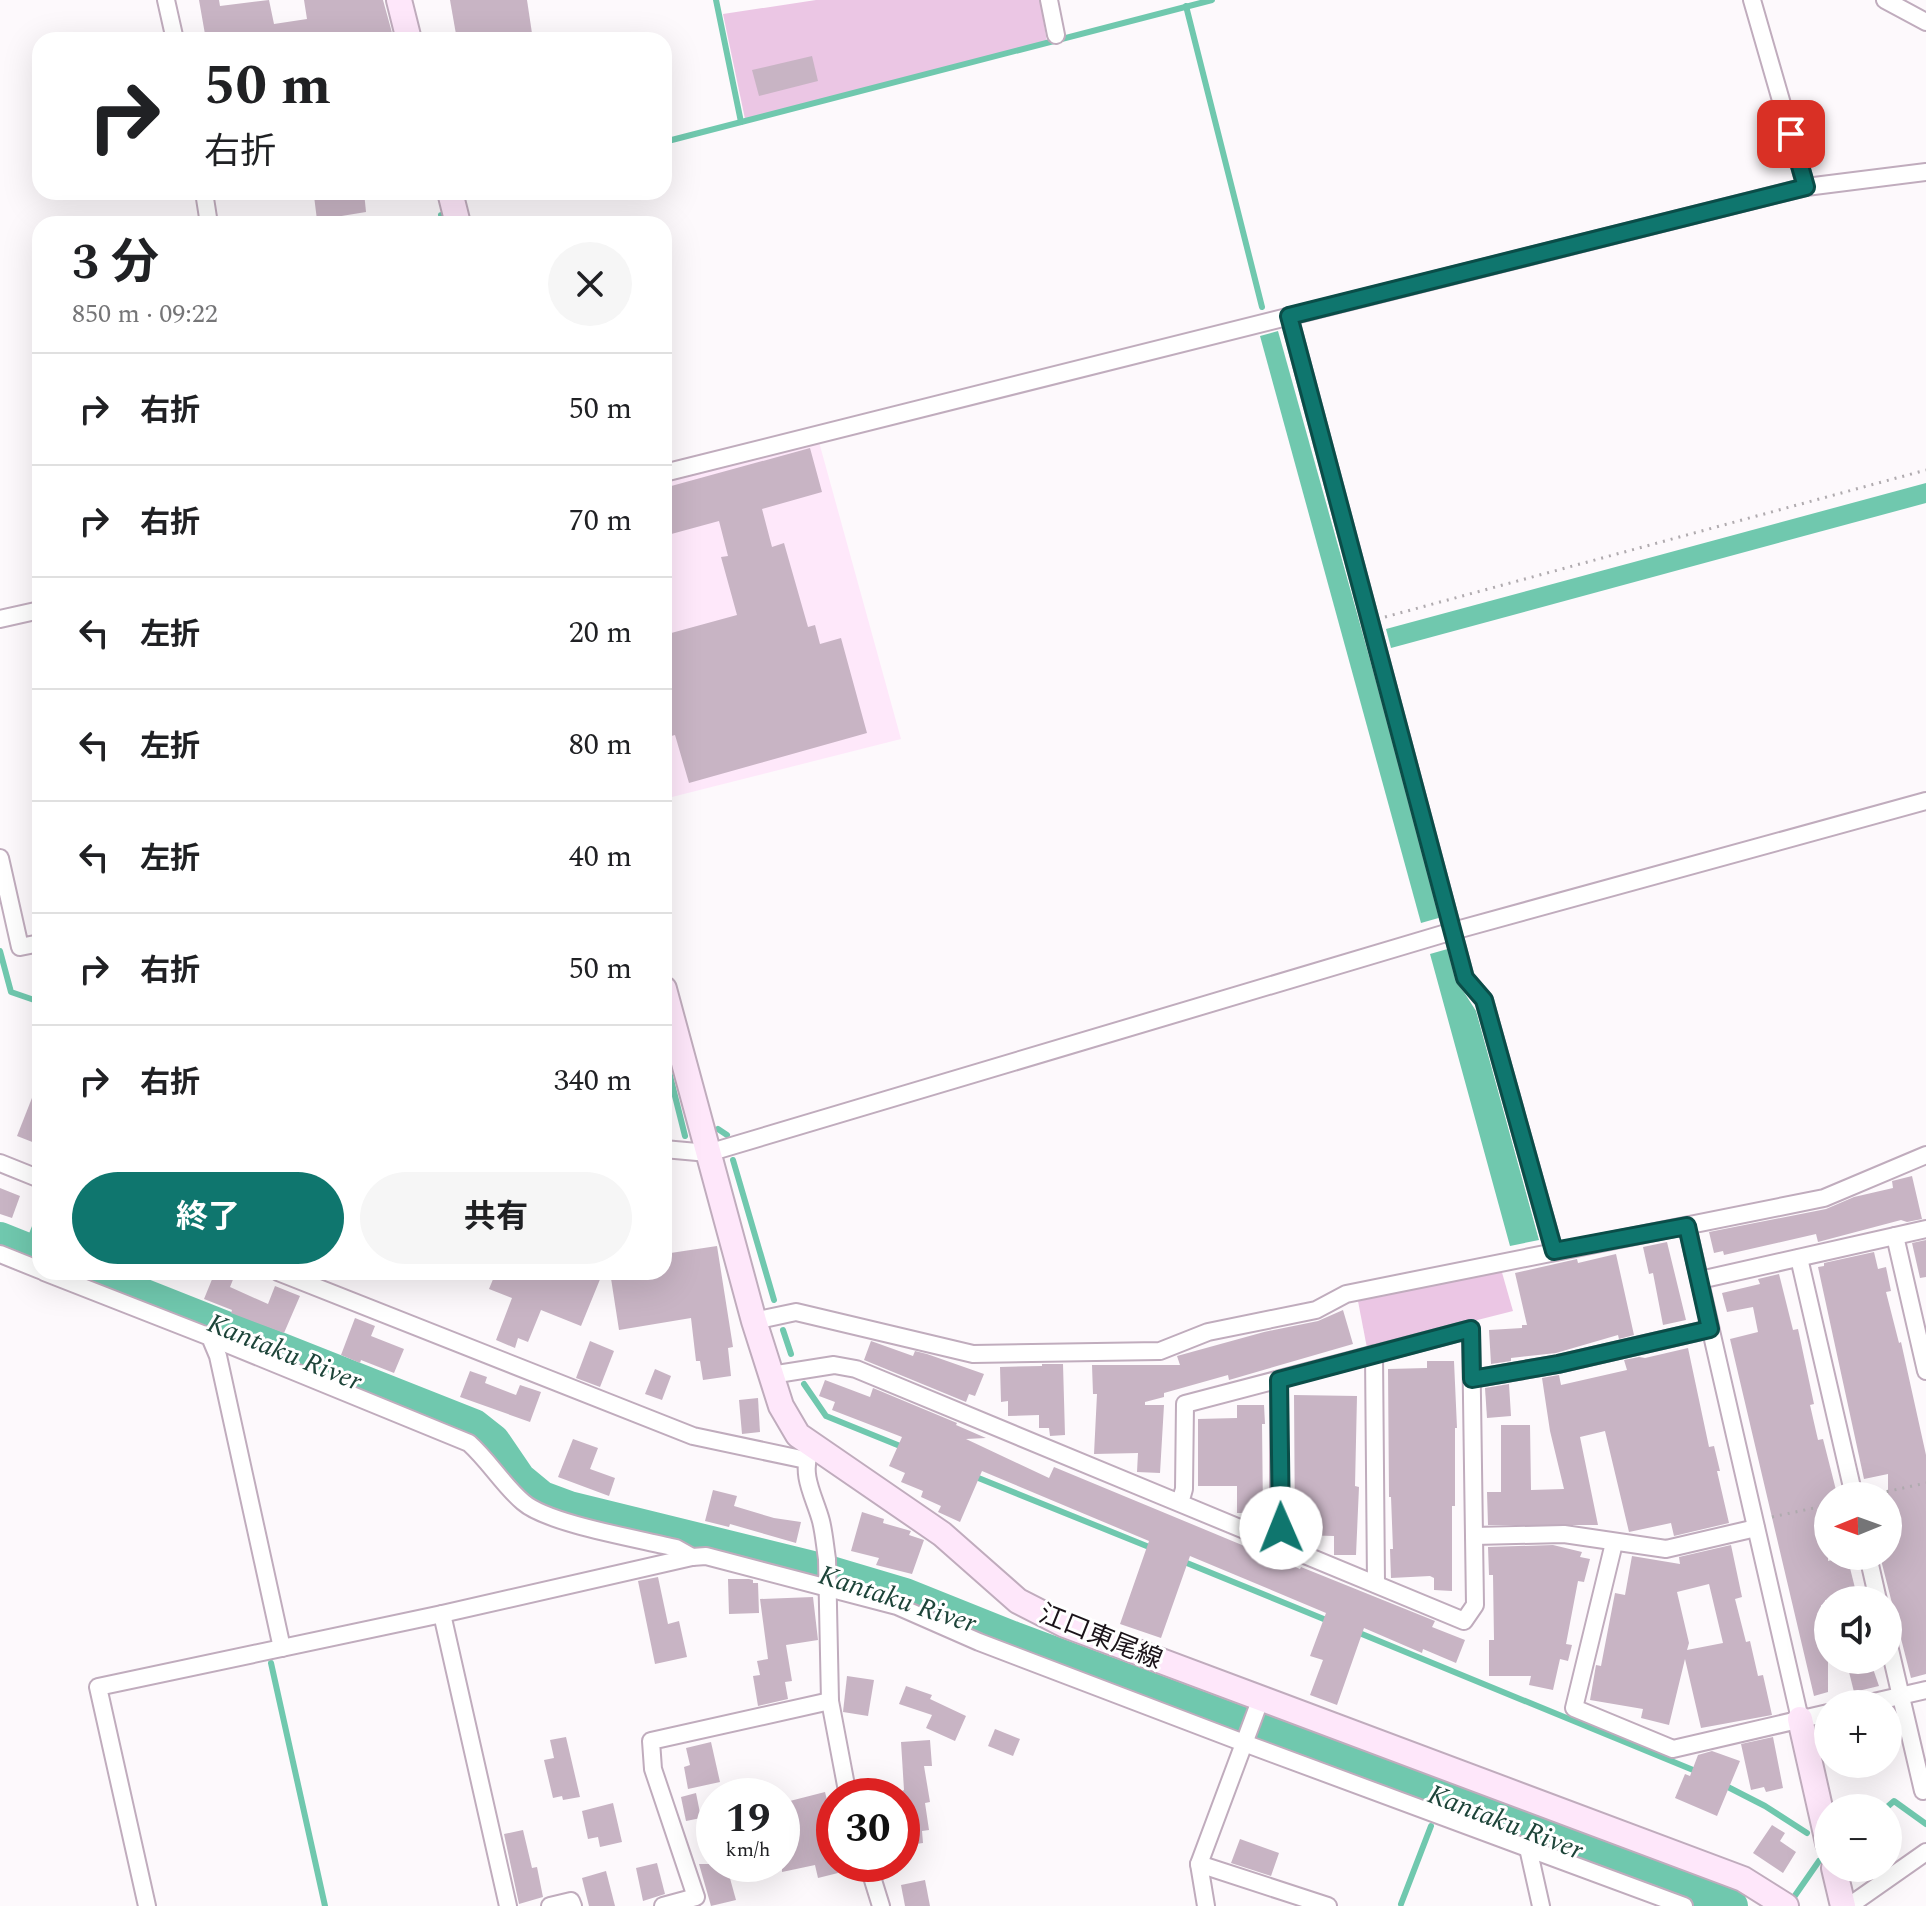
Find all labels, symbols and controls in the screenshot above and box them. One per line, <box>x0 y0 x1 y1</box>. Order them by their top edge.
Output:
text: 50 m <box>204 44 331 129</box>
icon: right <box>72 64 176 168</box>
pin <box>1757 100 1825 168</box>
icon: arrive <box>1769 112 1813 156</box>
text: 右折 <box>204 125 276 180</box>
text: 3 分 <box>72 227 159 300</box>
button: close <box>548 242 632 326</box>
text: 850 m · 09:22 <box>72 294 218 334</box>
text: 50 m <box>569 386 632 432</box>
icon: right <box>72 387 116 431</box>
text: 右折 <box>140 388 200 434</box>
text: 70 m <box>569 498 632 544</box>
icon: right <box>72 499 116 543</box>
text: 右折 <box>140 500 200 546</box>
text: 20 m <box>569 610 632 656</box>
icon: left <box>72 611 116 655</box>
text: 左折 <box>140 612 200 658</box>
text: 80 m <box>569 722 632 768</box>
icon: left <box>72 723 116 767</box>
text: 左折 <box>140 724 200 770</box>
text: 40 m <box>569 834 632 880</box>
icon: left <box>72 835 116 879</box>
text: 左折 <box>140 836 200 882</box>
text: 50 m <box>569 946 632 992</box>
icon: right <box>72 947 116 991</box>
text: 右折 <box>140 948 200 994</box>
text: 340 m <box>554 1058 632 1104</box>
icon: right <box>72 1059 116 1103</box>
text: 右折 <box>140 1060 200 1106</box>
button: 終了 <box>72 1172 344 1264</box>
button: 共有 <box>360 1172 632 1264</box>
water label: Kantaku River <box>201 1302 369 1403</box>
north arrow <box>1814 1482 1902 1570</box>
map controls <box>1814 1482 1902 1882</box>
position arrow <box>1239 1486 1323 1570</box>
water label: Kantaku River <box>813 1554 982 1645</box>
button: sound <box>1814 1586 1902 1674</box>
street label: 江口東尾線 <box>1033 1594 1168 1680</box>
button: + <box>1814 1690 1902 1778</box>
water label: Kantaku River <box>1421 1773 1590 1872</box>
speed limit sign: 30 <box>816 1778 920 1882</box>
text: 19 <box>726 1789 770 1850</box>
button: − <box>1814 1794 1902 1882</box>
text: km/h <box>726 1835 771 1865</box>

